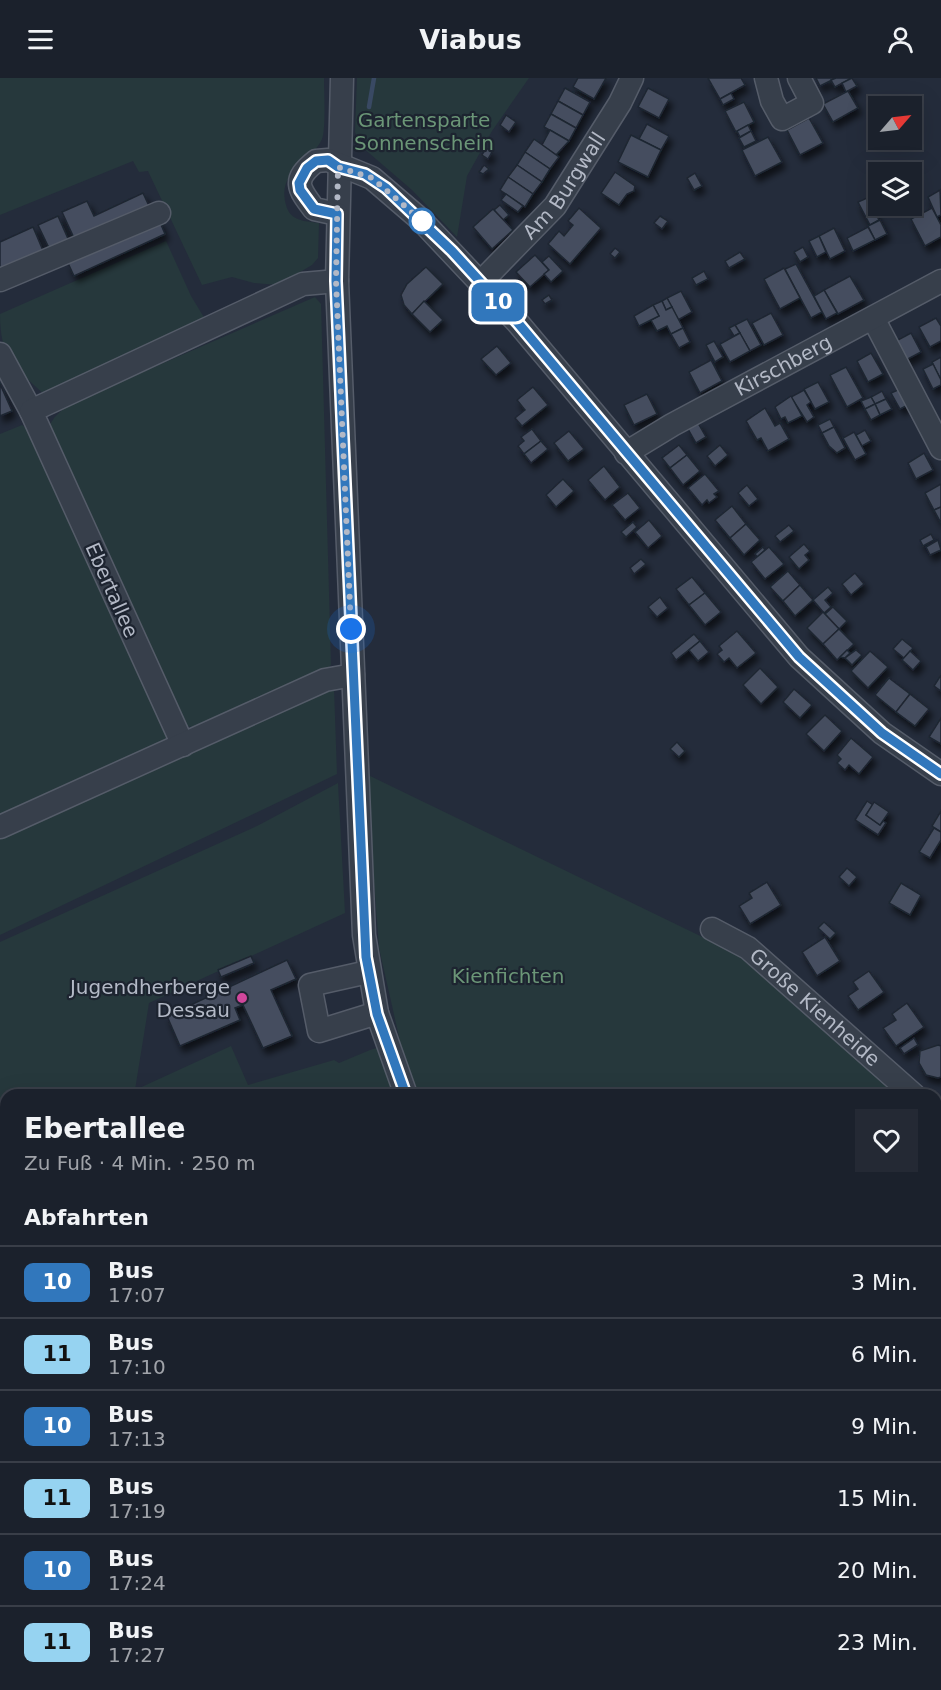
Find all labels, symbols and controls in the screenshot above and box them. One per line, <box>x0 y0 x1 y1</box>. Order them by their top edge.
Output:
icon: menu <box>24 23 57 56</box>
icon: person <box>884 23 917 56</box>
text: Viabus <box>419 24 522 55</box>
north arrow <box>868 96 922 150</box>
map controls <box>868 96 922 216</box>
park label: Gartensparte Sonnenschein <box>354 108 494 155</box>
street label: Am Burgwall <box>518 128 611 244</box>
button: layers <box>868 162 922 216</box>
unlabelled marker <box>409 208 435 234</box>
line badge: 10 <box>471 282 525 322</box>
text: 10 <box>483 290 513 314</box>
street label: Kirschberg <box>731 330 836 401</box>
street label: Ebertallee <box>80 539 144 641</box>
your location <box>336 614 366 644</box>
street label: Große Kienheide <box>745 943 885 1071</box>
park label: Kienfichten <box>452 964 564 988</box>
place label: Jugendherberge Dessau <box>68 975 230 1022</box>
marker: Jugendherberge Dessau <box>235 991 249 1005</box>
button: heart <box>855 1109 918 1172</box>
text: Ebertallee <box>24 1112 185 1145</box>
text: Zu Fuß · 4 Min. · 250 m <box>24 1151 256 1175</box>
text: Abfahrten <box>24 1205 149 1230</box>
text: Bus <box>108 1258 154 1283</box>
text: 10 <box>42 1270 72 1294</box>
text: 3 Min. <box>851 1270 918 1295</box>
text: 17:07 <box>108 1283 166 1307</box>
text: Bus <box>108 1330 154 1355</box>
text: 11 <box>42 1342 72 1366</box>
text: 6 Min. <box>851 1342 918 1367</box>
text: 17:10 <box>108 1355 166 1379</box>
text: Bus <box>108 1402 154 1427</box>
text: 10 <box>42 1414 72 1438</box>
text: 9 Min. <box>851 1414 918 1439</box>
text: 17:13 <box>108 1427 166 1451</box>
text: Bus <box>108 1474 154 1499</box>
text: 11 <box>42 1486 72 1510</box>
text: 15 Min. <box>837 1486 918 1511</box>
text: 17:19 <box>108 1499 166 1523</box>
text: Bus <box>108 1546 154 1571</box>
text: 10 <box>42 1558 72 1582</box>
text: 20 Min. <box>837 1558 918 1583</box>
text: 17:24 <box>108 1571 166 1595</box>
text: Bus <box>108 1618 154 1643</box>
text: 11 <box>42 1630 72 1654</box>
text: 23 Min. <box>837 1630 918 1655</box>
text: 17:27 <box>108 1643 166 1667</box>

